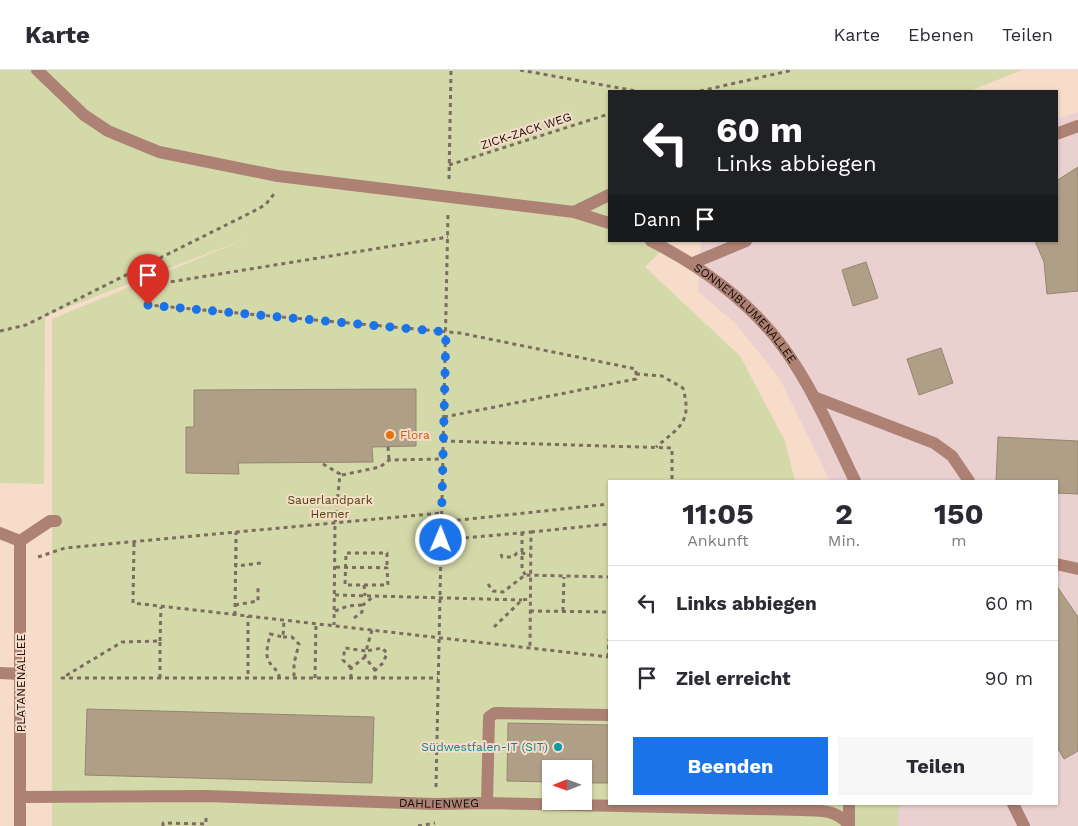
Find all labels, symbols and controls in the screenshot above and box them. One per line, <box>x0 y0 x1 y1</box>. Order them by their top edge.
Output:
text: Karte <box>25 21 90 49</box>
text: Karte <box>834 24 880 45</box>
text: Ebenen <box>908 24 974 45</box>
text: Teilen <box>1002 24 1053 45</box>
text: 60 m <box>716 109 803 151</box>
street label: ZICK-ZACK WEG <box>479 110 573 152</box>
icon: left <box>633 110 698 175</box>
text: Links abbiegen <box>716 151 877 176</box>
icon: arrive <box>691 205 719 233</box>
text: Dann <box>633 208 681 231</box>
pin <box>127 254 169 305</box>
street label: SONNENBLUMENALLEE <box>691 260 799 366</box>
icon: arrive <box>134 261 162 289</box>
place label: Flora <box>400 428 430 442</box>
marker: Flora <box>384 429 396 441</box>
park label: Sauerlandpark Hemer <box>287 493 373 521</box>
text: 11:05 <box>682 496 754 531</box>
text: 2 <box>835 496 853 531</box>
text: 150 <box>934 496 984 531</box>
position arrow <box>414 513 466 565</box>
text: Ankunft <box>687 531 749 550</box>
text: Min. <box>828 531 860 550</box>
text: m <box>951 531 967 550</box>
icon: left <box>633 589 661 617</box>
text: Links abbiegen <box>676 592 817 615</box>
text: 60 m <box>985 592 1033 615</box>
street label: PLATANENALLEE <box>14 634 28 732</box>
icon: arrive <box>633 664 661 692</box>
text: Ziel erreicht <box>676 667 791 690</box>
text: 90 m <box>985 667 1033 690</box>
button: Beenden <box>633 737 828 795</box>
button: Teilen <box>838 737 1033 795</box>
place label: Südwestfalen-IT (SIT) <box>421 740 548 754</box>
marker: Südwestfalen-IT (SIT) <box>552 741 564 753</box>
north arrow <box>542 760 592 810</box>
map controls <box>542 760 592 810</box>
street label: DAHLIENWEG <box>399 796 479 811</box>

